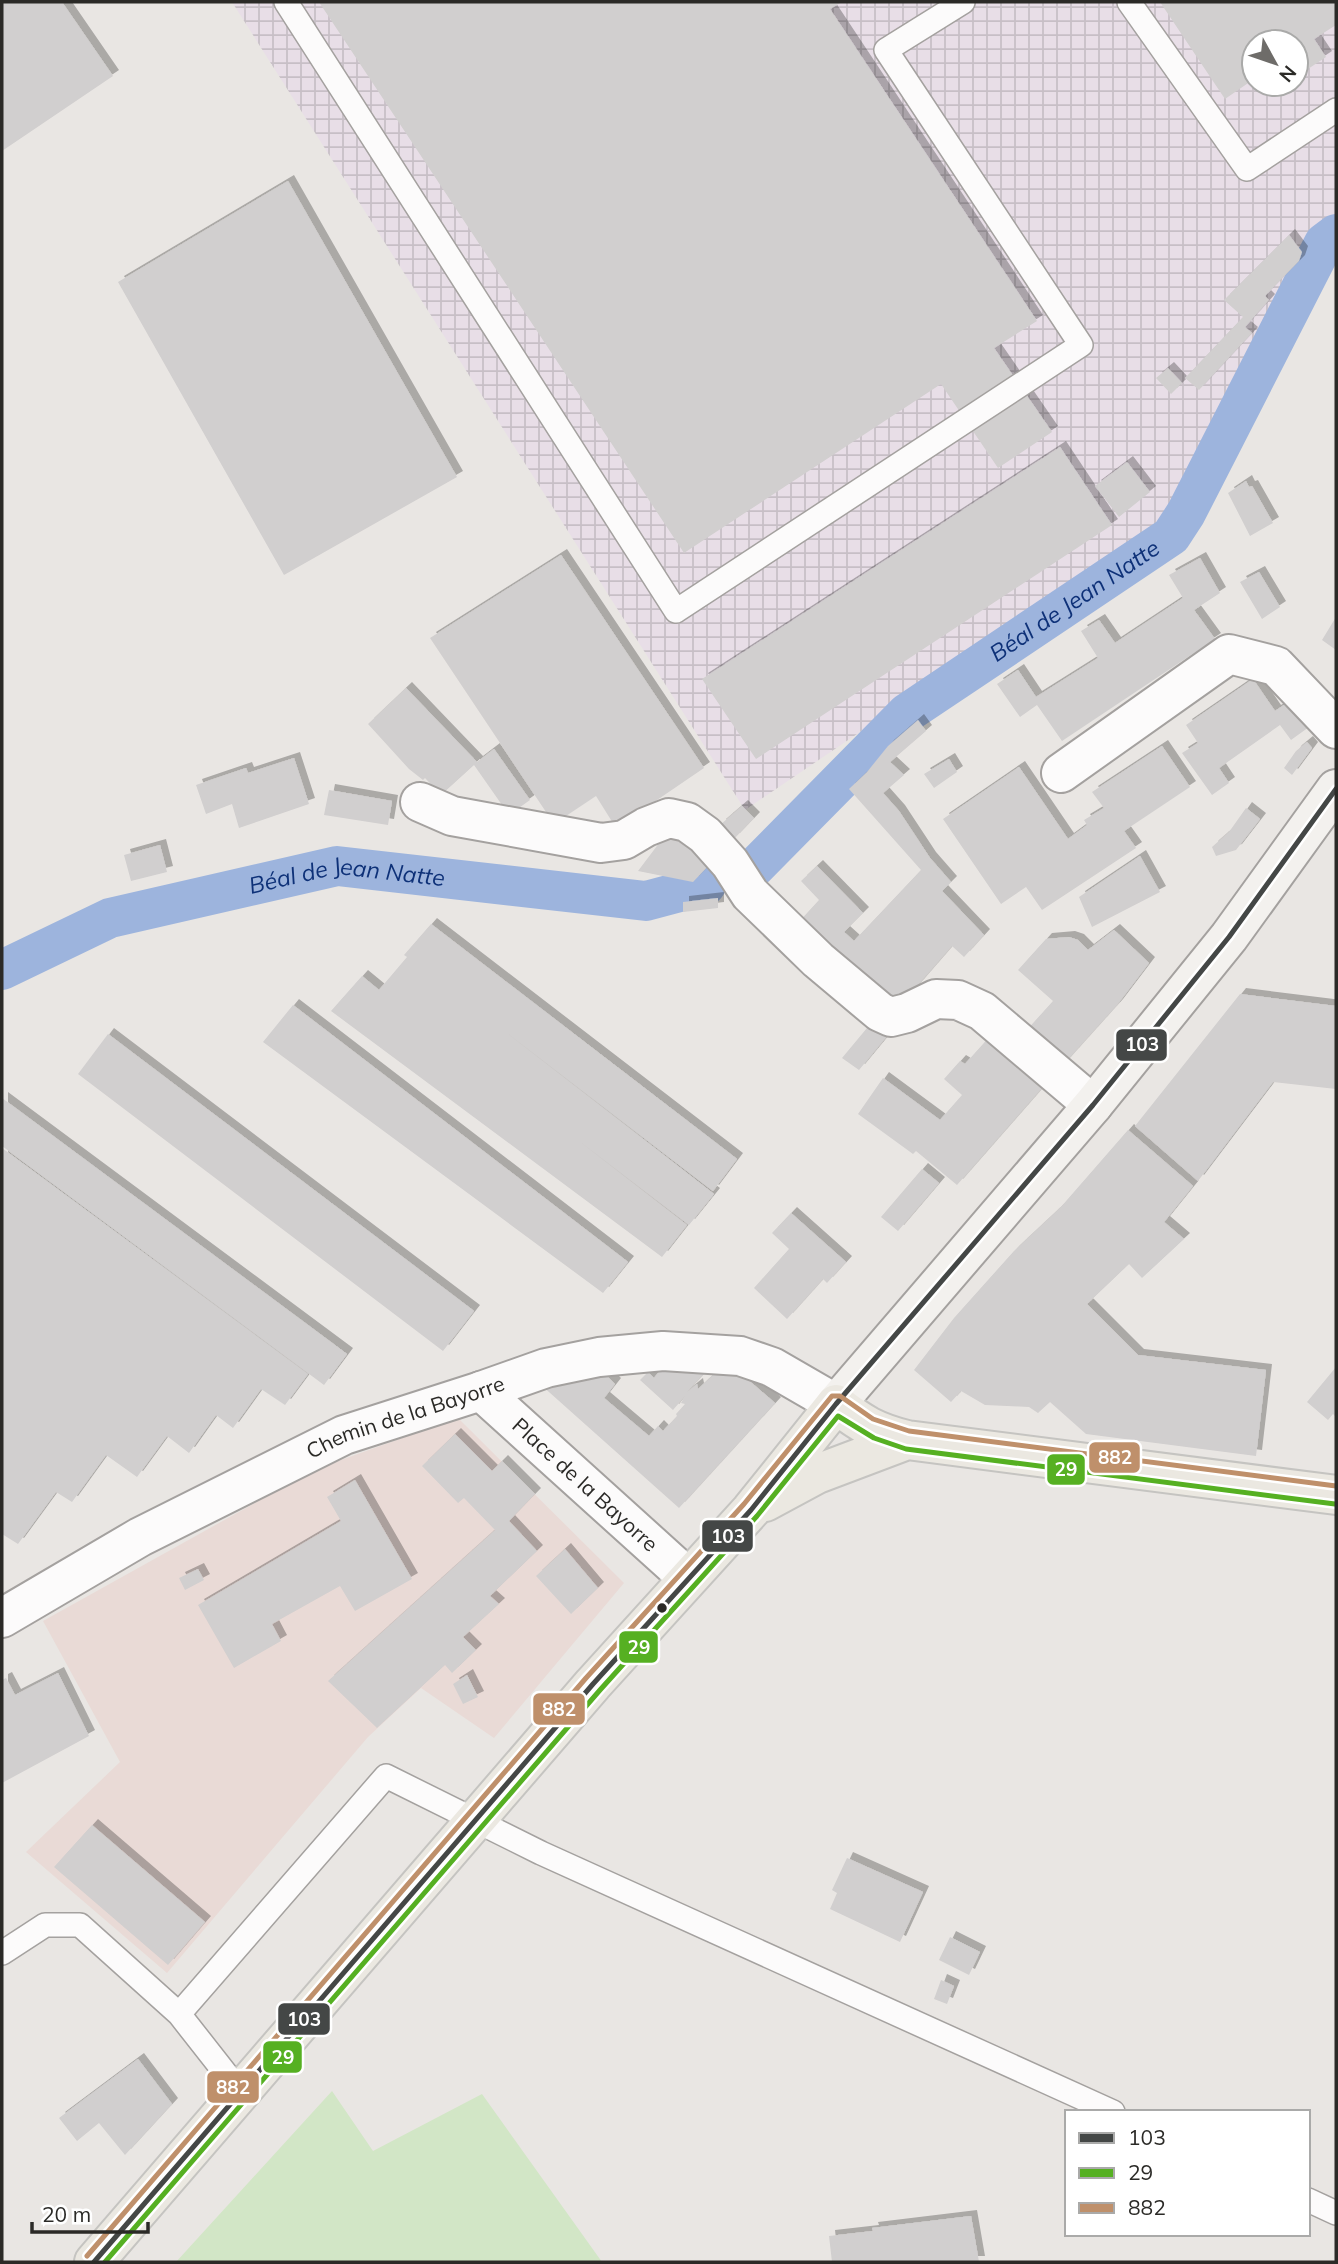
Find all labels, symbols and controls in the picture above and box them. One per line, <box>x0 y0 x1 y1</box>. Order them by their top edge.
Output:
north arrow <box>1240 28 1310 98</box>
text: N <box>1274 61 1302 87</box>
water label: Béal de Jean Natte <box>984 533 1165 668</box>
water label: Béal de Jean Natte <box>246 851 446 900</box>
line badge: 103 <box>1115 1028 1168 1062</box>
text: 103 <box>1125 1032 1159 1056</box>
street label: Chemin de la Bayorre <box>302 1370 508 1464</box>
street label: Place de la Bayorre <box>507 1412 664 1557</box>
line badge: 882 <box>1088 1441 1141 1474</box>
text: 882 <box>1098 1445 1132 1469</box>
line badge: 29 <box>1046 1453 1086 1486</box>
text: 29 <box>1055 1457 1077 1481</box>
line badge: 103 <box>701 1519 754 1553</box>
text: 103 <box>711 1524 745 1548</box>
unlabelled marker <box>655 1601 669 1615</box>
line badge: 29 <box>618 1630 659 1664</box>
text: 29 <box>628 1635 650 1659</box>
line badge: 882 <box>532 1692 586 1726</box>
text: 882 <box>542 1697 576 1721</box>
line badge: 103 <box>277 2002 331 2036</box>
text: 103 <box>287 2007 321 2031</box>
line badge: 29 <box>262 2040 303 2074</box>
text: 29 <box>272 2045 294 2069</box>
line badge: 882 <box>206 2070 260 2104</box>
text: 882 <box>216 2075 250 2099</box>
legend <box>1065 2110 1310 2236</box>
text: 103 <box>1128 2124 1166 2150</box>
text: 29 <box>1128 2159 1153 2185</box>
scale bar <box>32 2190 147 2234</box>
text: 882 <box>1128 2194 1166 2220</box>
text: 20 m <box>42 2201 91 2227</box>

